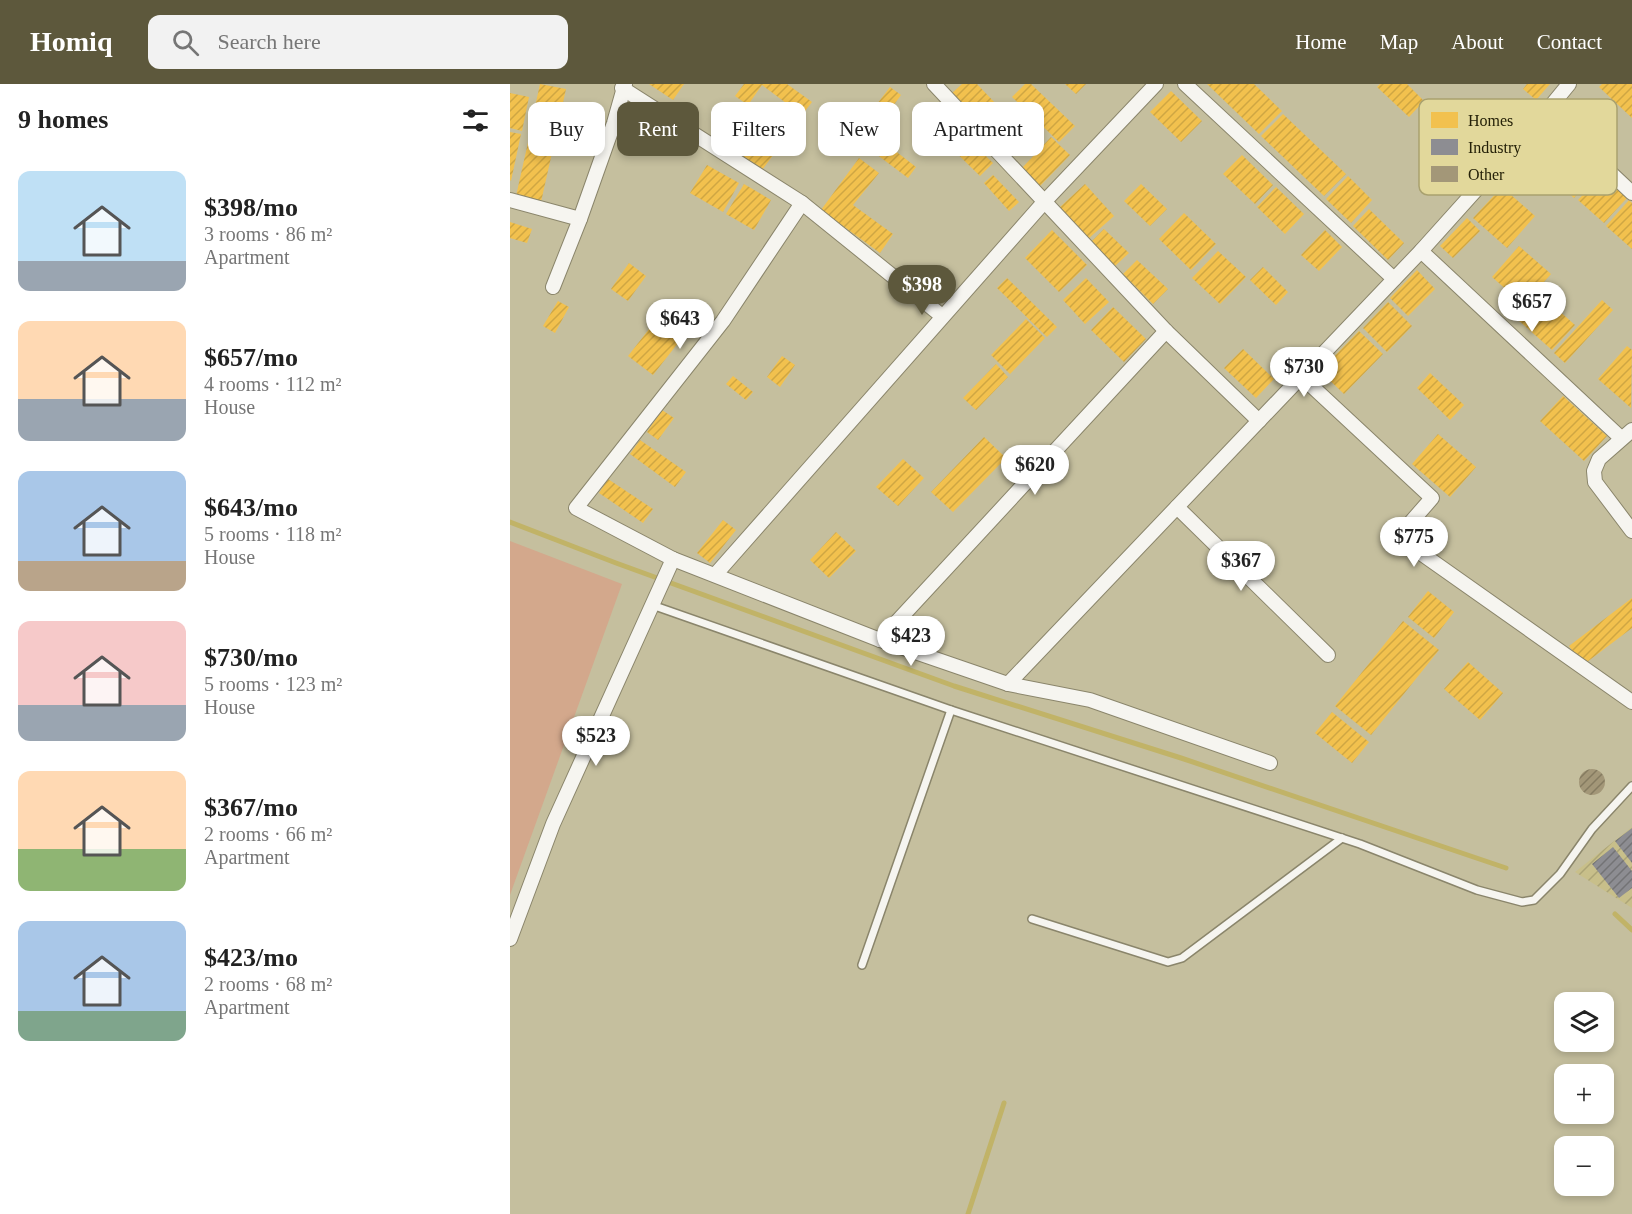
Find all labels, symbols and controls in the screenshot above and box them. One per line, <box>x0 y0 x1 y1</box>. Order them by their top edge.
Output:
search box <box>148 15 568 69</box>
text: Homiq <box>30 26 112 57</box>
icon: search <box>169 26 202 59</box>
text: Search here <box>217 29 321 54</box>
text: Home <box>1295 30 1347 54</box>
text: Map <box>1380 30 1418 54</box>
text: About <box>1451 30 1504 54</box>
text: Contact <box>1537 30 1602 54</box>
legend <box>1419 99 1617 195</box>
chip: Buy <box>528 102 605 156</box>
chip: Rent <box>617 102 699 156</box>
chip: Filters <box>711 102 806 156</box>
chip: New <box>818 102 900 156</box>
chip: Apartment <box>912 102 1044 156</box>
icon: filters <box>459 104 492 137</box>
text: 9 homes <box>18 105 108 134</box>
text: Homes <box>1468 112 1513 129</box>
text: Industry <box>1468 139 1521 157</box>
text: Other <box>1468 166 1505 183</box>
text: $398/mo <box>204 193 298 222</box>
icon: home <box>66 195 138 267</box>
text: 3 rooms · 86 m² <box>204 223 332 245</box>
text: Apartment <box>204 246 290 268</box>
pin: $398 <box>886 265 958 316</box>
text: $398 <box>902 273 942 295</box>
pin: $657 <box>1496 282 1568 333</box>
text: $657 <box>1512 290 1552 312</box>
pin: $643 <box>644 299 716 350</box>
text: $643 <box>660 307 700 329</box>
text: $657/mo <box>204 343 298 372</box>
icon: home <box>66 345 138 417</box>
pin: $730 <box>1268 347 1340 398</box>
text: $730 <box>1284 355 1324 377</box>
text: 4 rooms · 112 m² <box>204 373 341 395</box>
text: House <box>204 396 255 418</box>
pin: $620 <box>999 445 1071 496</box>
text: $620 <box>1015 453 1055 475</box>
text: $643/mo <box>204 493 298 522</box>
icon: home <box>66 495 138 567</box>
pin: $775 <box>1378 517 1450 568</box>
text: 5 rooms · 118 m² <box>204 523 341 545</box>
text: $775 <box>1394 525 1434 547</box>
pin: $367 <box>1205 541 1277 592</box>
text: House <box>204 546 255 568</box>
text: $367 <box>1221 549 1261 571</box>
pin: $423 <box>875 616 947 667</box>
text: $423 <box>891 624 931 646</box>
text: $730/mo <box>204 643 298 672</box>
icon: home <box>66 645 138 717</box>
text: 5 rooms · 123 m² <box>204 673 342 695</box>
text: House <box>204 696 255 718</box>
pin: $523 <box>560 716 632 767</box>
text: $523 <box>576 724 616 746</box>
text: $367/mo <box>204 793 298 822</box>
icon: home <box>66 795 138 867</box>
text: 2 rooms · 66 m² <box>204 823 332 845</box>
text: Apartment <box>204 846 290 868</box>
text: $423/mo <box>204 943 298 972</box>
icon: home <box>66 945 138 1017</box>
text: 2 rooms · 68 m² <box>204 973 332 995</box>
map controls <box>1554 992 1614 1196</box>
button: layers <box>1554 992 1614 1052</box>
text: Apartment <box>204 996 290 1018</box>
button: + <box>1554 1064 1614 1124</box>
button: − <box>1554 1136 1614 1196</box>

